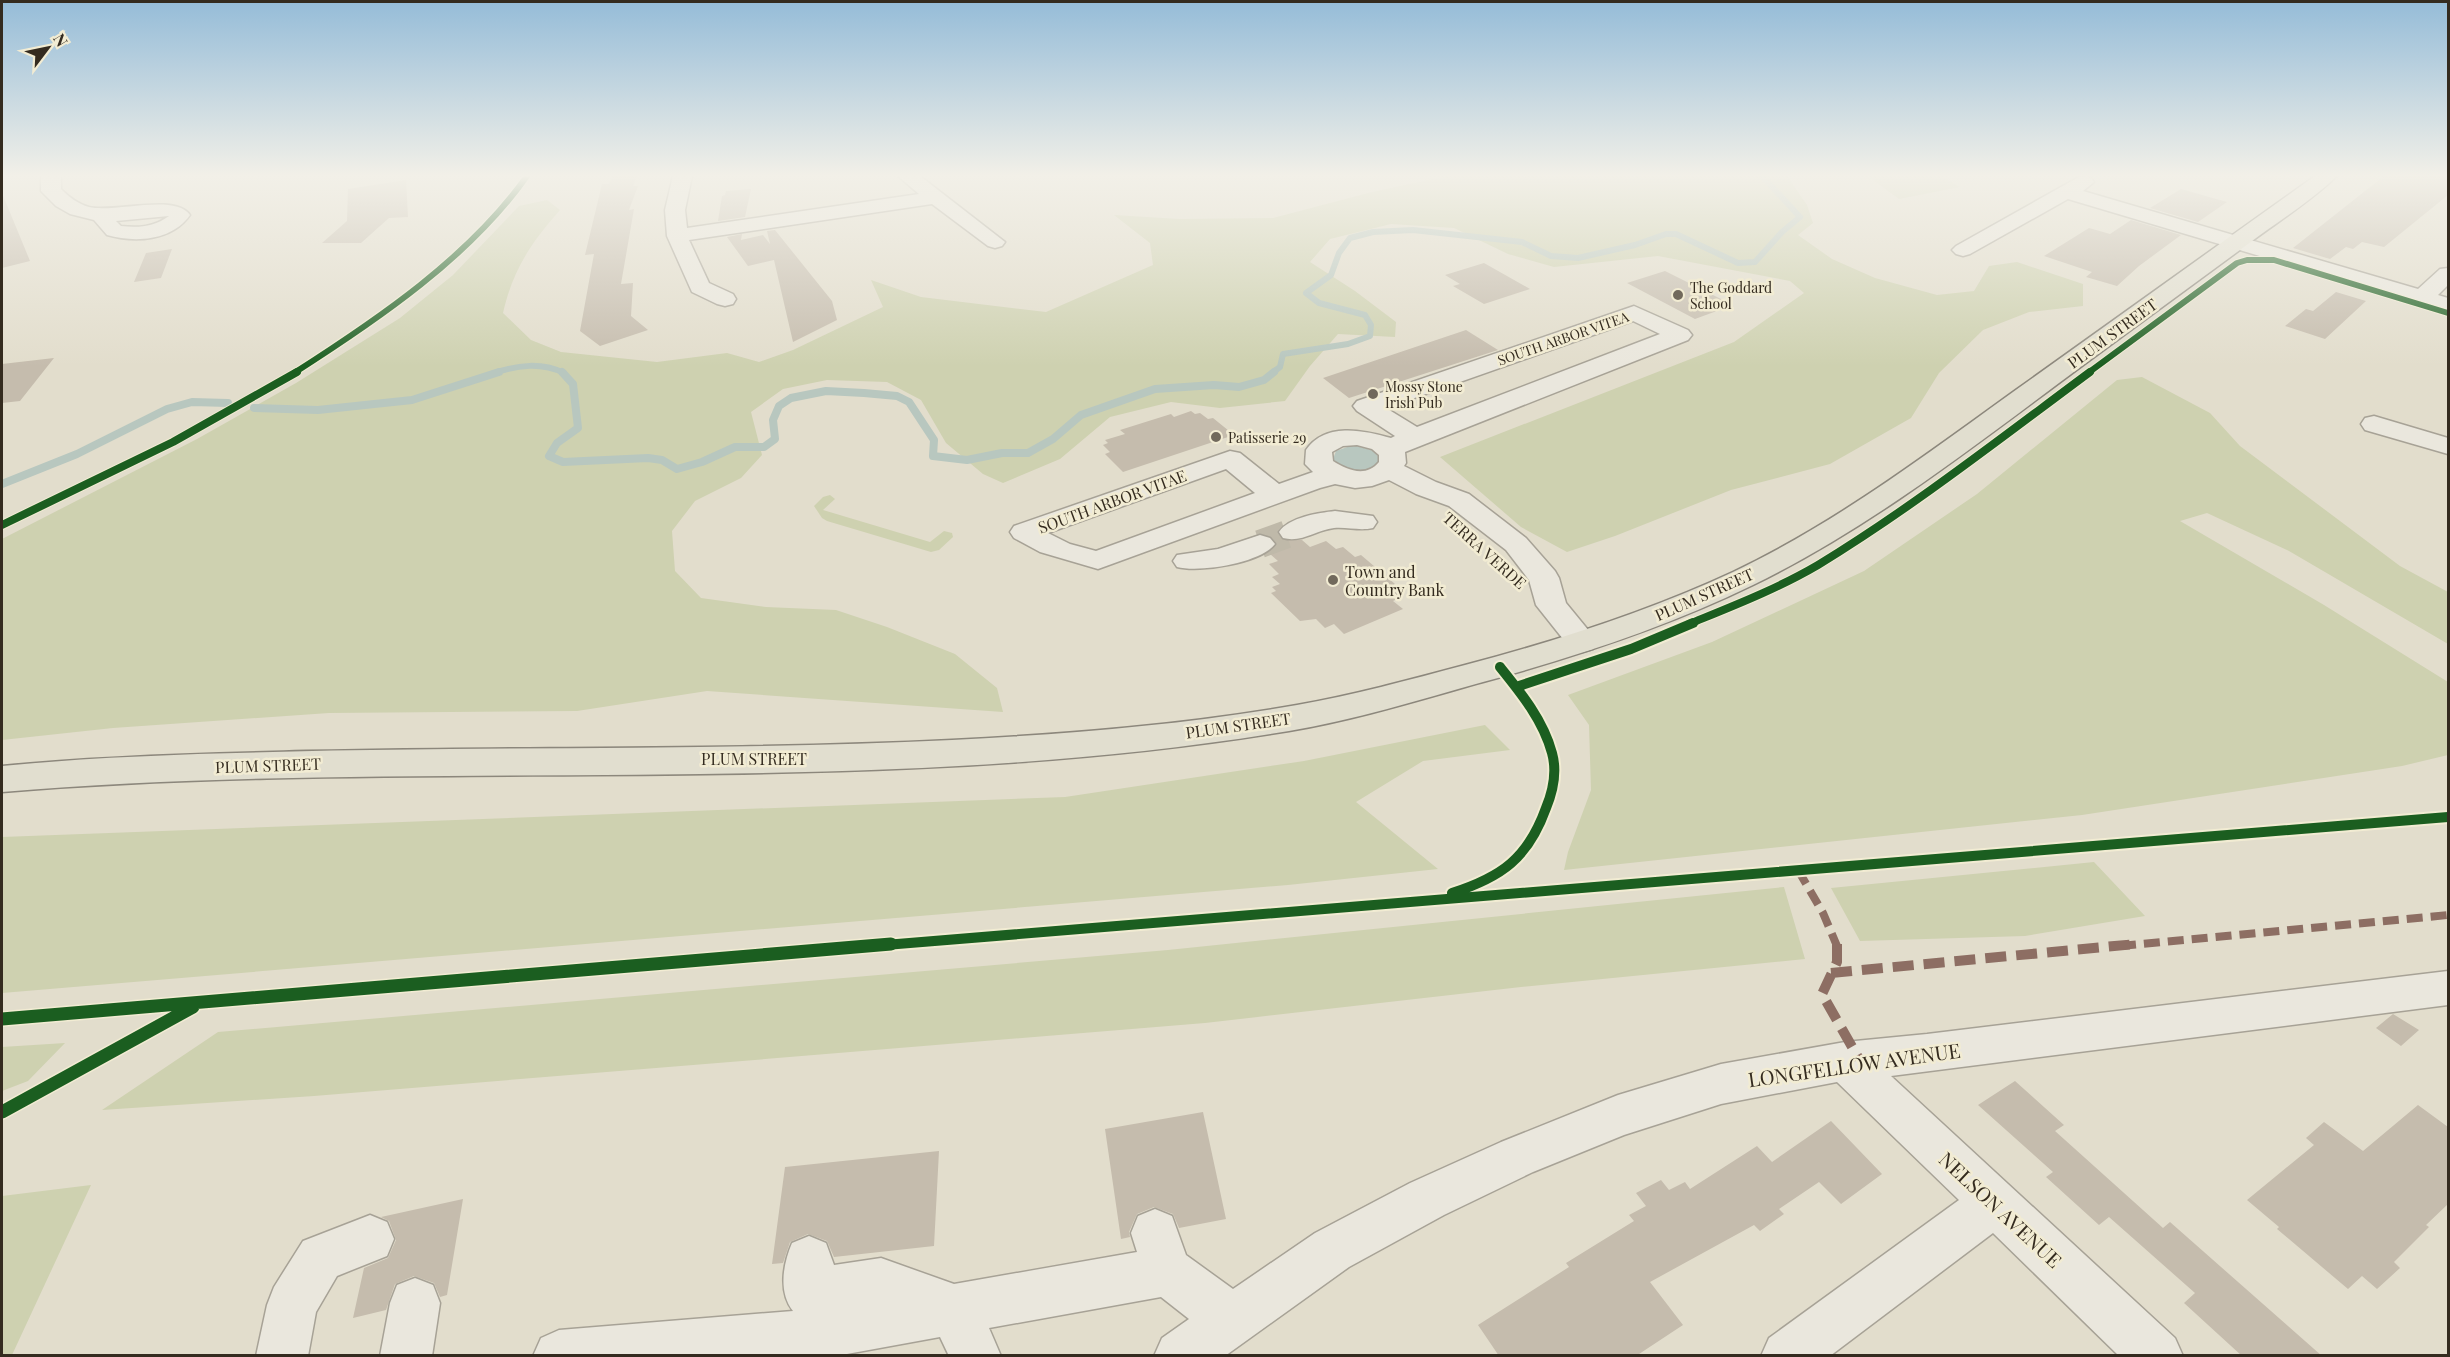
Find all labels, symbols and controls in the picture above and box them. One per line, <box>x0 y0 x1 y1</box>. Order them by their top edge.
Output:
north arrow <box>18 18 78 78</box>
text: N <box>49 29 73 51</box>
place label: The Goddard School <box>1690 278 1772 313</box>
marker: The Goddard School <box>1671 288 1685 302</box>
street label: PLUM STREET <box>2063 293 2161 373</box>
street label: SOUTH ARBOR VITEA <box>1495 307 1631 369</box>
place label: Mossy Stone Irish Pub <box>1385 377 1463 412</box>
marker: Mossy Stone Irish Pub <box>1366 387 1380 401</box>
place label: Patisserie 29 <box>1228 428 1306 447</box>
marker: Patisserie 29 <box>1209 430 1223 444</box>
street label: SOUTH ARBOR VITAE <box>1035 464 1189 538</box>
street label: TERRA VERDE <box>1439 507 1531 593</box>
place label: Town and Country Bank <box>1345 561 1445 600</box>
street label: PLUM STREET <box>1651 563 1757 625</box>
marker: Town and Country Bank <box>1326 573 1340 587</box>
street label: PLUM STREET <box>1184 707 1292 743</box>
street label: PLUM STREET <box>701 748 807 769</box>
street label: PLUM STREET <box>215 753 321 777</box>
street label: LONGFELLOW AVENUE <box>1746 1036 1962 1092</box>
street label: NELSON AVENUE <box>1934 1145 2068 1273</box>

